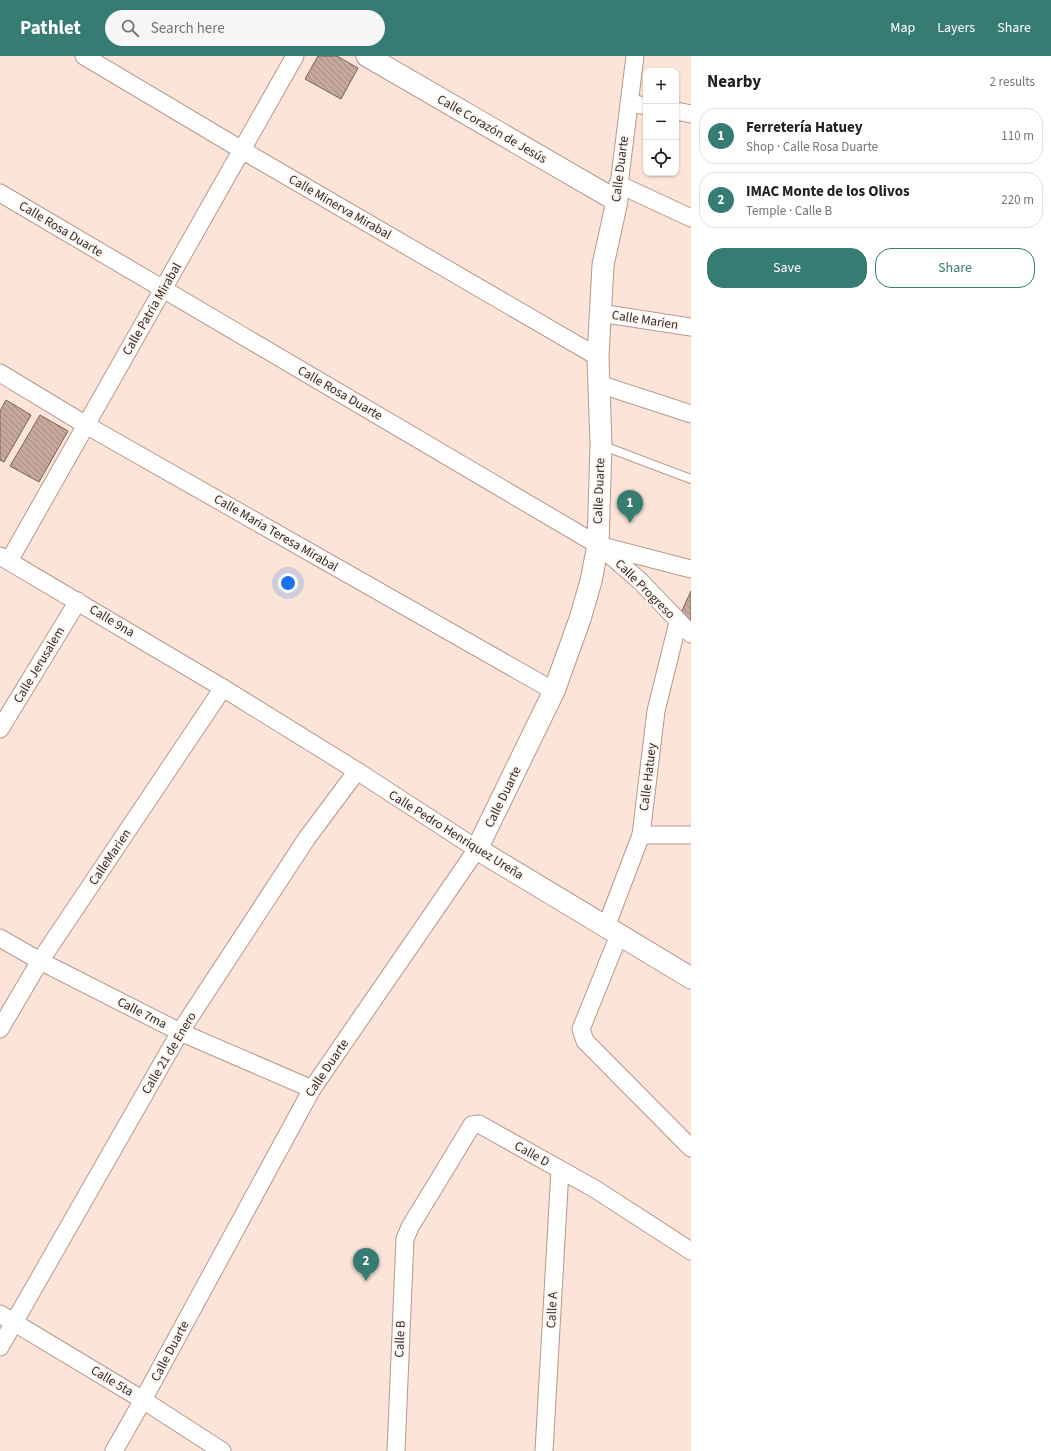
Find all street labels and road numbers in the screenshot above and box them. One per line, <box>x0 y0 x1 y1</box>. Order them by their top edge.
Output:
street label: Calle Corazón de Jesús <box>434 90 551 168</box>
street label: Calle Duarte <box>607 135 633 203</box>
street label: Calle Minerva Mirabal <box>285 170 395 244</box>
street label: Calle Rosa Duarte <box>16 197 106 261</box>
street label: Calle Patria Mirabal <box>118 259 186 359</box>
street label: Calle Marien <box>611 306 679 334</box>
street label: Calle Rosa Duarte <box>294 361 386 425</box>
street label: Calle Duarte <box>589 457 609 525</box>
street label: Calle Maria Teresa Mirabal <box>211 490 341 576</box>
street label: Calle Progreso <box>611 555 679 623</box>
street label: Calle 9na <box>86 600 138 642</box>
street label: Calle Jerusalem <box>9 623 69 707</box>
street label: Calle Hatuey <box>635 742 661 812</box>
street label: Calle Duarte <box>480 763 526 831</box>
street label: Calle Pedro Henriquez Ureña <box>385 786 527 884</box>
street label: CalleMarien <box>85 825 135 889</box>
street label: Calle 7ma <box>114 993 170 1033</box>
street label: Calle 21 de Enero <box>137 1008 201 1098</box>
street label: Calle Duarte <box>301 1035 353 1101</box>
street label: Calle D <box>511 1137 553 1171</box>
street label: Calle A <box>542 1290 562 1329</box>
street label: Calle Duarte <box>146 1317 194 1385</box>
street label: Calle B <box>390 1320 410 1358</box>
street label: Calle 5ta <box>87 1361 137 1401</box>

